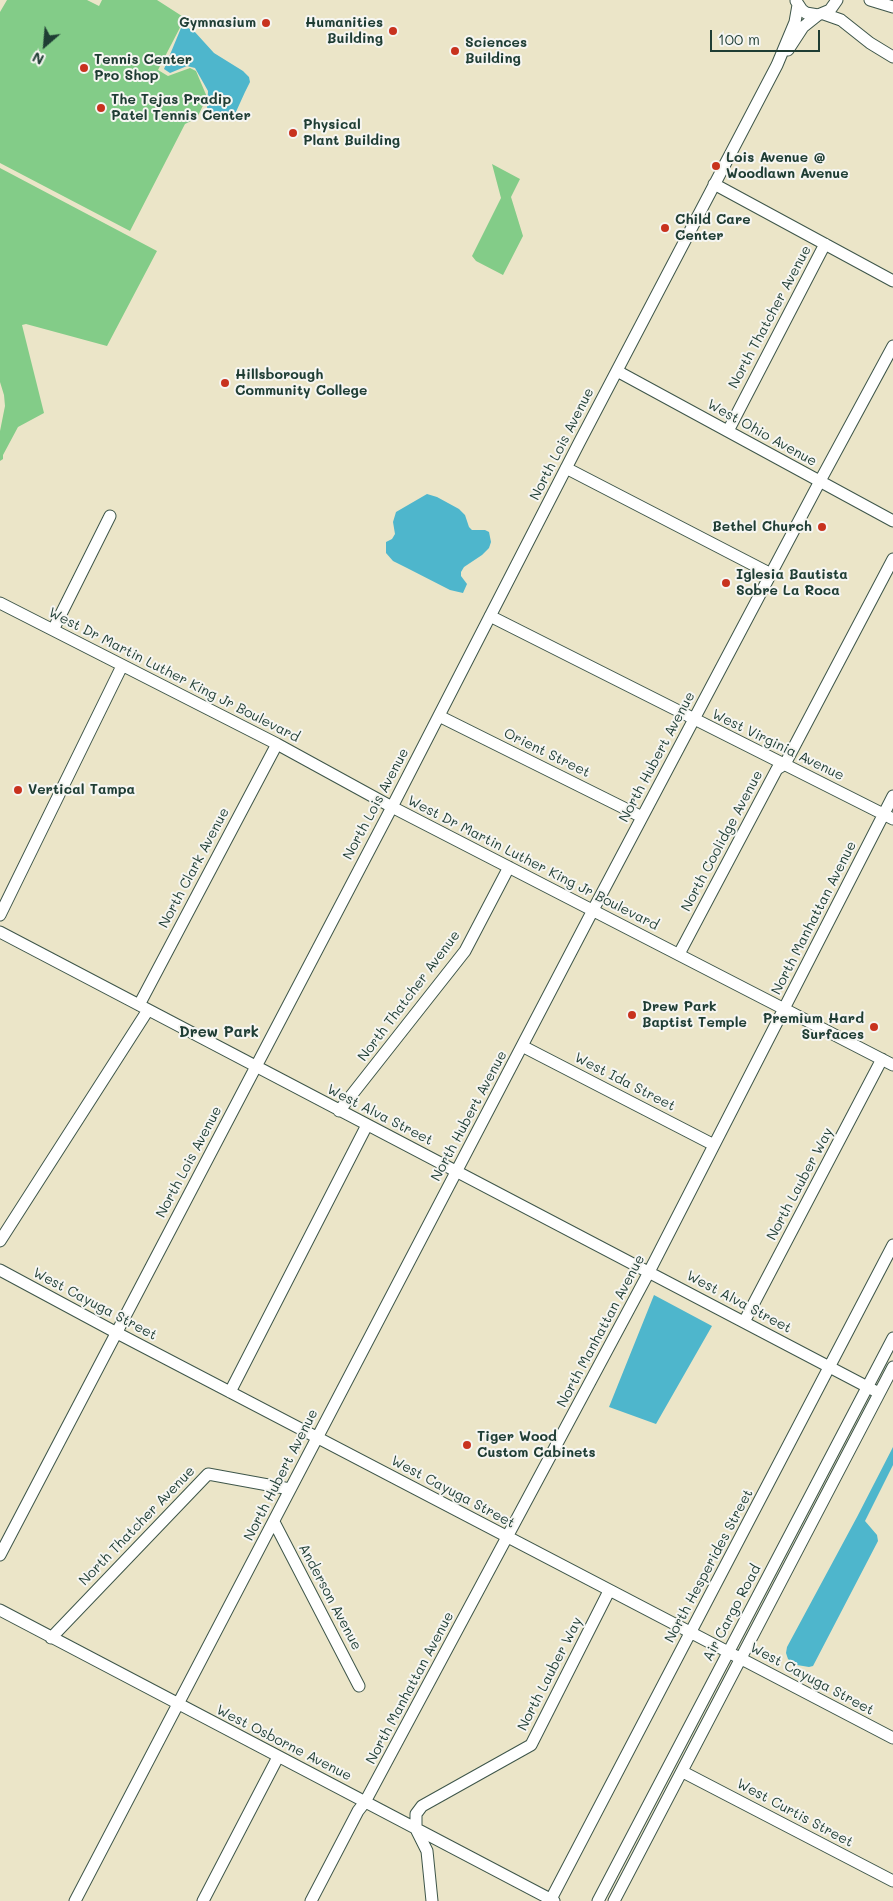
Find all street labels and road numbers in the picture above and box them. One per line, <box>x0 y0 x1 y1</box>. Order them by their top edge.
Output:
street label: North Thatcher Avenue <box>725 243 815 391</box>
street label: North Lois Avenue <box>526 385 598 503</box>
street label: West Ohio Avenue <box>704 396 820 470</box>
street label: West Dr Martin Luther King Jr Boulevard <box>46 604 302 746</box>
street label: North Hubert Avenue <box>615 689 699 825</box>
street label: West Virginia Avenue <box>709 706 847 784</box>
street label: Orient Street <box>501 725 593 781</box>
street label: North Lois Avenue <box>340 745 412 863</box>
street label: North Coolidge Avenue <box>678 768 766 914</box>
street label: West Dr Martin Luther King Jr Boulevard <box>405 792 661 934</box>
street label: North Clark Avenue <box>155 805 233 931</box>
street label: North Manhattan Avenue <box>768 838 860 998</box>
street label: North Thatcher Avenue <box>354 927 464 1065</box>
street label: North Hubert Avenue <box>427 1048 511 1184</box>
street label: West Ida Street <box>572 1049 678 1115</box>
street label: West Alva Street <box>324 1081 436 1149</box>
street label: North Lois Avenue <box>153 1103 225 1221</box>
street label: North Lauber Way <box>763 1125 837 1243</box>
street label: North Manhattan Avenue <box>554 1252 648 1410</box>
street label: West Cayuga Street <box>30 1264 160 1344</box>
street label: West Alva Street <box>684 1267 794 1337</box>
street label: North Hubert Avenue <box>240 1406 322 1544</box>
street label: West Cayuga Street <box>388 1452 518 1532</box>
street label: North Thatcher Avenue <box>76 1463 198 1589</box>
street label: North Hesperides Street <box>661 1486 757 1646</box>
street label: Anderson Avenue <box>295 1541 365 1653</box>
street label: Air Cargo Road <box>699 1562 765 1664</box>
street label: North Manhattan Avenue <box>363 1609 457 1767</box>
street label: North Lauber Way <box>514 1614 586 1734</box>
street label: West Cayuga Street <box>747 1639 877 1719</box>
street label: West Osborne Avenue <box>213 1701 355 1785</box>
street label: West Curtis Street <box>734 1775 856 1851</box>

